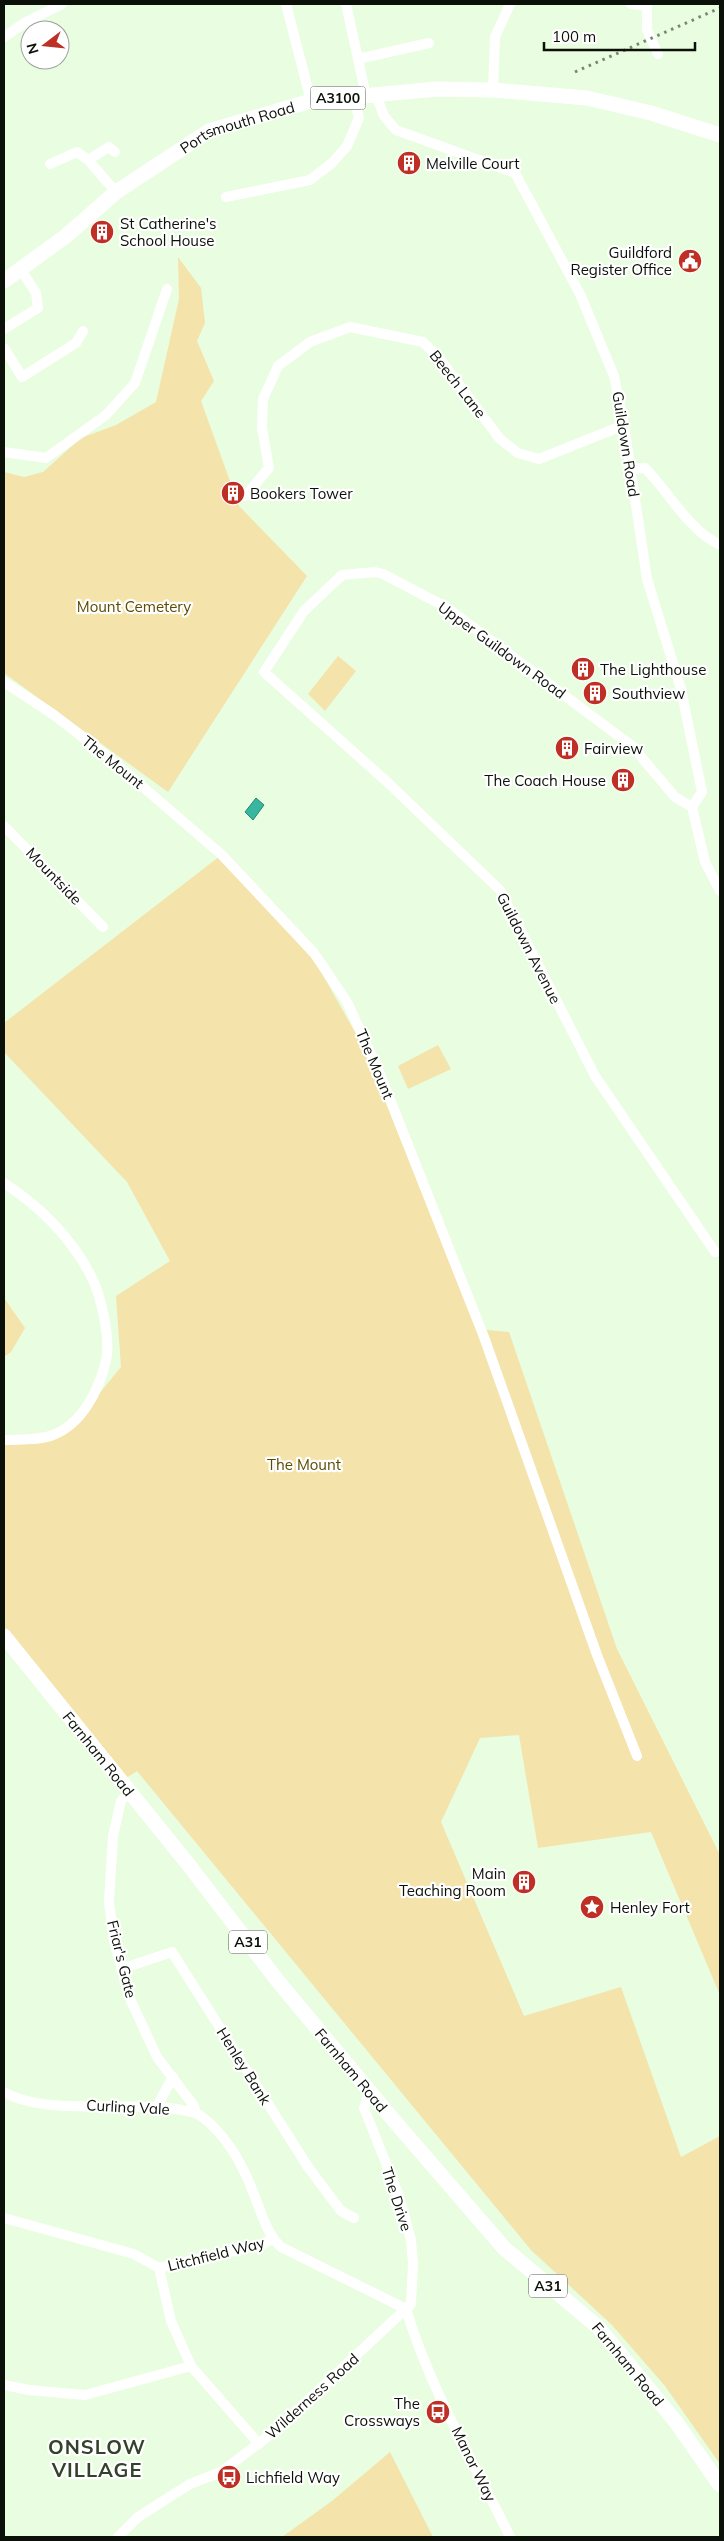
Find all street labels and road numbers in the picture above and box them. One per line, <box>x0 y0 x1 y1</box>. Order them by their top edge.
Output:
road number: A3100 <box>310 86 366 110</box>
street label: Portsmouth Road <box>176 97 297 157</box>
street label: Beech Lane <box>426 346 490 422</box>
street label: Guildown Road <box>608 390 644 498</box>
street label: Upper Guildown Road <box>434 597 570 703</box>
street label: The Mount <box>78 731 148 793</box>
street label: Mountside <box>22 843 86 909</box>
street label: Guildown Avenue <box>493 889 565 1007</box>
street label: The Mount <box>352 1026 398 1102</box>
street label: Farnham Road <box>59 1707 139 1800</box>
street label: Friar's Gate <box>103 1918 141 2000</box>
road number: A31 <box>229 1930 267 1954</box>
street label: Henley Bank <box>213 2024 275 2108</box>
street label: Farnham Road <box>311 2024 392 2116</box>
street label: Curling Vale <box>86 2095 170 2119</box>
street label: The Drive <box>378 2165 416 2233</box>
street label: Litchfield Way <box>166 2233 266 2275</box>
road number: A31 <box>529 2274 567 2298</box>
street label: Farnham Road <box>588 2318 668 2410</box>
street label: Wilderness Road <box>261 2349 363 2443</box>
street label: Manor Way <box>448 2423 500 2505</box>

